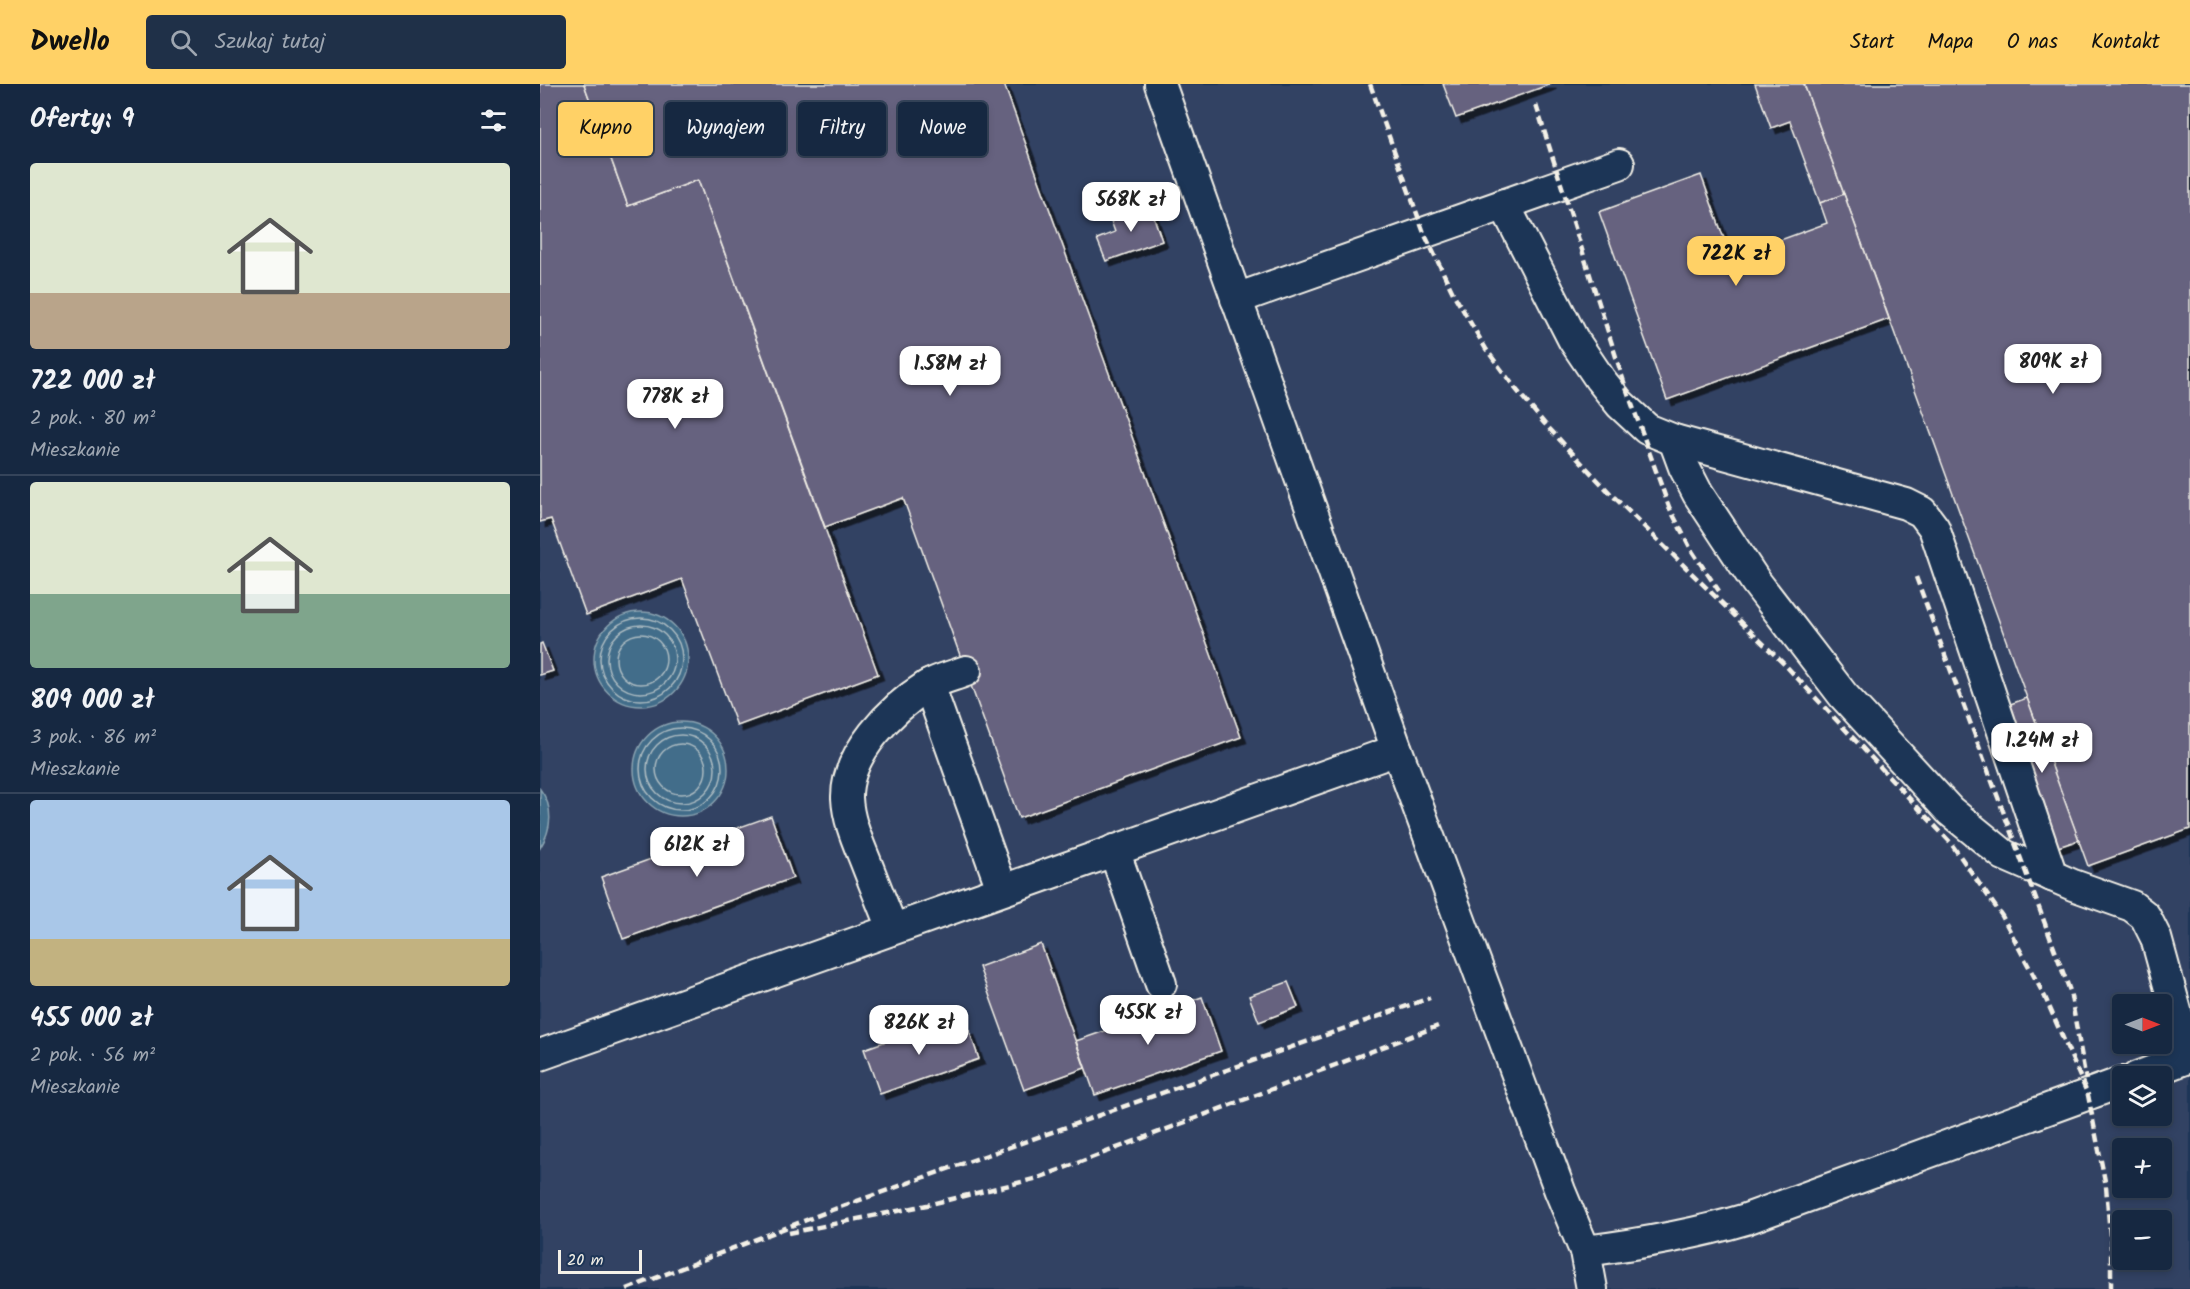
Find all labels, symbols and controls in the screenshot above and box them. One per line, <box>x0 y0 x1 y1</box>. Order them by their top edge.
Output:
search box <box>146 15 566 69</box>
text: Dwello <box>30 20 110 65</box>
text: Szukaj tutaj <box>215 25 325 60</box>
icon: search <box>167 26 200 59</box>
text: Start <box>1850 26 1894 59</box>
text: Mapa <box>1927 26 1974 59</box>
text: O nas <box>2007 26 2058 59</box>
text: Kontakt <box>2091 26 2160 59</box>
text: Oferty: 9 <box>30 99 134 141</box>
chip: Kupno <box>558 102 653 156</box>
chip: Wynajem <box>665 102 786 156</box>
chip: Filtry <box>798 102 886 156</box>
chip: Nowe <box>898 102 987 156</box>
icon: filters <box>477 104 510 137</box>
pin: 568K zł <box>1076 182 1186 233</box>
text: 568K zł <box>1096 185 1166 217</box>
icon: home <box>216 202 324 310</box>
pin: 722K zł <box>1681 236 1791 287</box>
text: 722K zł <box>1701 239 1771 271</box>
pin: 809K zł <box>1998 344 2108 395</box>
pin: 1.58M zł <box>888 346 1012 397</box>
text: 809K zł <box>2018 347 2088 379</box>
text: 1.58M zł <box>914 349 986 381</box>
text: 722 000 zł <box>30 361 155 403</box>
pin: 778K zł <box>620 379 730 430</box>
text: 778K zł <box>641 382 709 414</box>
text: 2 pok. · 80 m² <box>30 403 155 435</box>
text: Mieszkanie <box>30 435 120 467</box>
icon: home <box>216 521 324 629</box>
text: 809 000 zł <box>30 680 154 722</box>
text: 3 pok. · 86 m² <box>30 722 156 754</box>
pin: 1.24M zł <box>1980 723 2104 774</box>
text: 1.24M zł <box>2005 726 2079 758</box>
text: Mieszkanie <box>30 754 120 786</box>
pin: 612K zł <box>642 827 752 878</box>
text: 612K zł <box>664 830 730 862</box>
icon: home <box>216 839 324 947</box>
north arrow <box>2112 994 2172 1054</box>
map controls <box>2112 994 2172 1270</box>
pin: 455K zł <box>1093 995 1203 1046</box>
text: 455 000 zł <box>30 998 153 1040</box>
text: 455K zł <box>1114 998 1182 1030</box>
pin: 826K zł <box>864 1005 974 1056</box>
text: 826K zł <box>883 1008 955 1040</box>
text: 2 pok. · 56 m² <box>30 1040 155 1072</box>
button: layers <box>2112 1066 2172 1126</box>
text: Mieszkanie <box>30 1072 120 1104</box>
button: + <box>2112 1138 2172 1198</box>
button: − <box>2112 1210 2172 1270</box>
scale bar <box>558 1247 642 1274</box>
text: 20 m <box>567 1248 603 1273</box>

